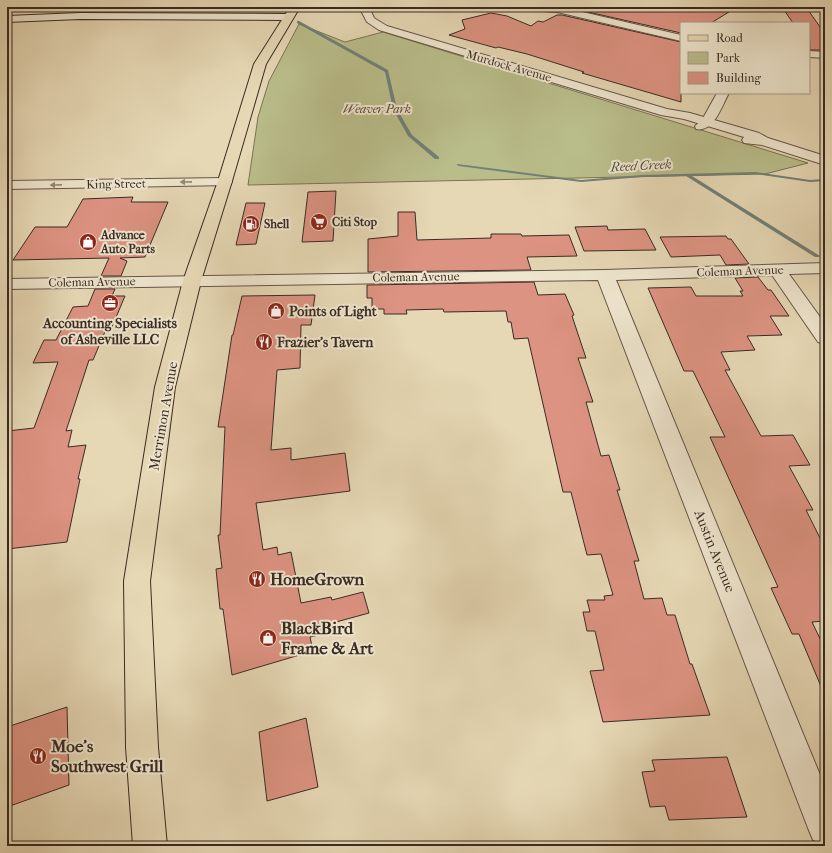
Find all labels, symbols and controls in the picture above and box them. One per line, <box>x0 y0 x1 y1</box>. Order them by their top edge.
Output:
legend <box>680 22 810 94</box>
text: Road <box>716 31 743 45</box>
street label: Murdock Avenue <box>465 47 553 85</box>
text: Park <box>716 51 741 65</box>
text: Building <box>716 71 761 85</box>
park label: Weaver Park <box>343 102 411 116</box>
water label: Reed Creek <box>609 156 672 175</box>
street label: King Street <box>86 176 147 192</box>
one-way arrow <box>180 179 192 186</box>
one-way arrow <box>50 181 62 188</box>
supermarket icon: Citi Stop <box>309 212 329 232</box>
fuel station icon: Shell <box>241 214 261 234</box>
place label: Citi Stop <box>332 215 377 230</box>
place label: Shell <box>264 217 290 231</box>
place label: Advance Auto Parts <box>100 228 155 256</box>
shop icon: Advance Auto Parts <box>78 232 98 252</box>
street label: Coleman Avenue <box>696 262 784 280</box>
street label: Coleman Avenue <box>372 269 460 285</box>
street label: Coleman Avenue <box>48 274 136 290</box>
office icon: Accounting Specialists of Asheville LLC <box>100 293 120 313</box>
shop icon: Points of Light <box>266 301 286 321</box>
place label: Points of Light <box>289 303 378 320</box>
place label: Accounting Specialists of Asheville LLC <box>42 315 178 348</box>
restaurant icon: Frazier's Tavern <box>254 332 274 352</box>
place label: Frazier's Tavern <box>276 334 374 351</box>
street label: Merrimon Avenue <box>146 360 181 472</box>
street label: Austin Avenue <box>690 507 739 595</box>
restaurant icon: HomeGrown <box>247 569 267 589</box>
place label: HomeGrown <box>270 569 365 589</box>
place label: BlackBird Frame & Art <box>280 618 374 658</box>
shop icon: BlackBird Frame & Art <box>258 628 278 648</box>
place label: Moe's Southwest Grill <box>50 736 164 776</box>
restaurant icon: Moe's Southwest Grill <box>28 746 48 766</box>

